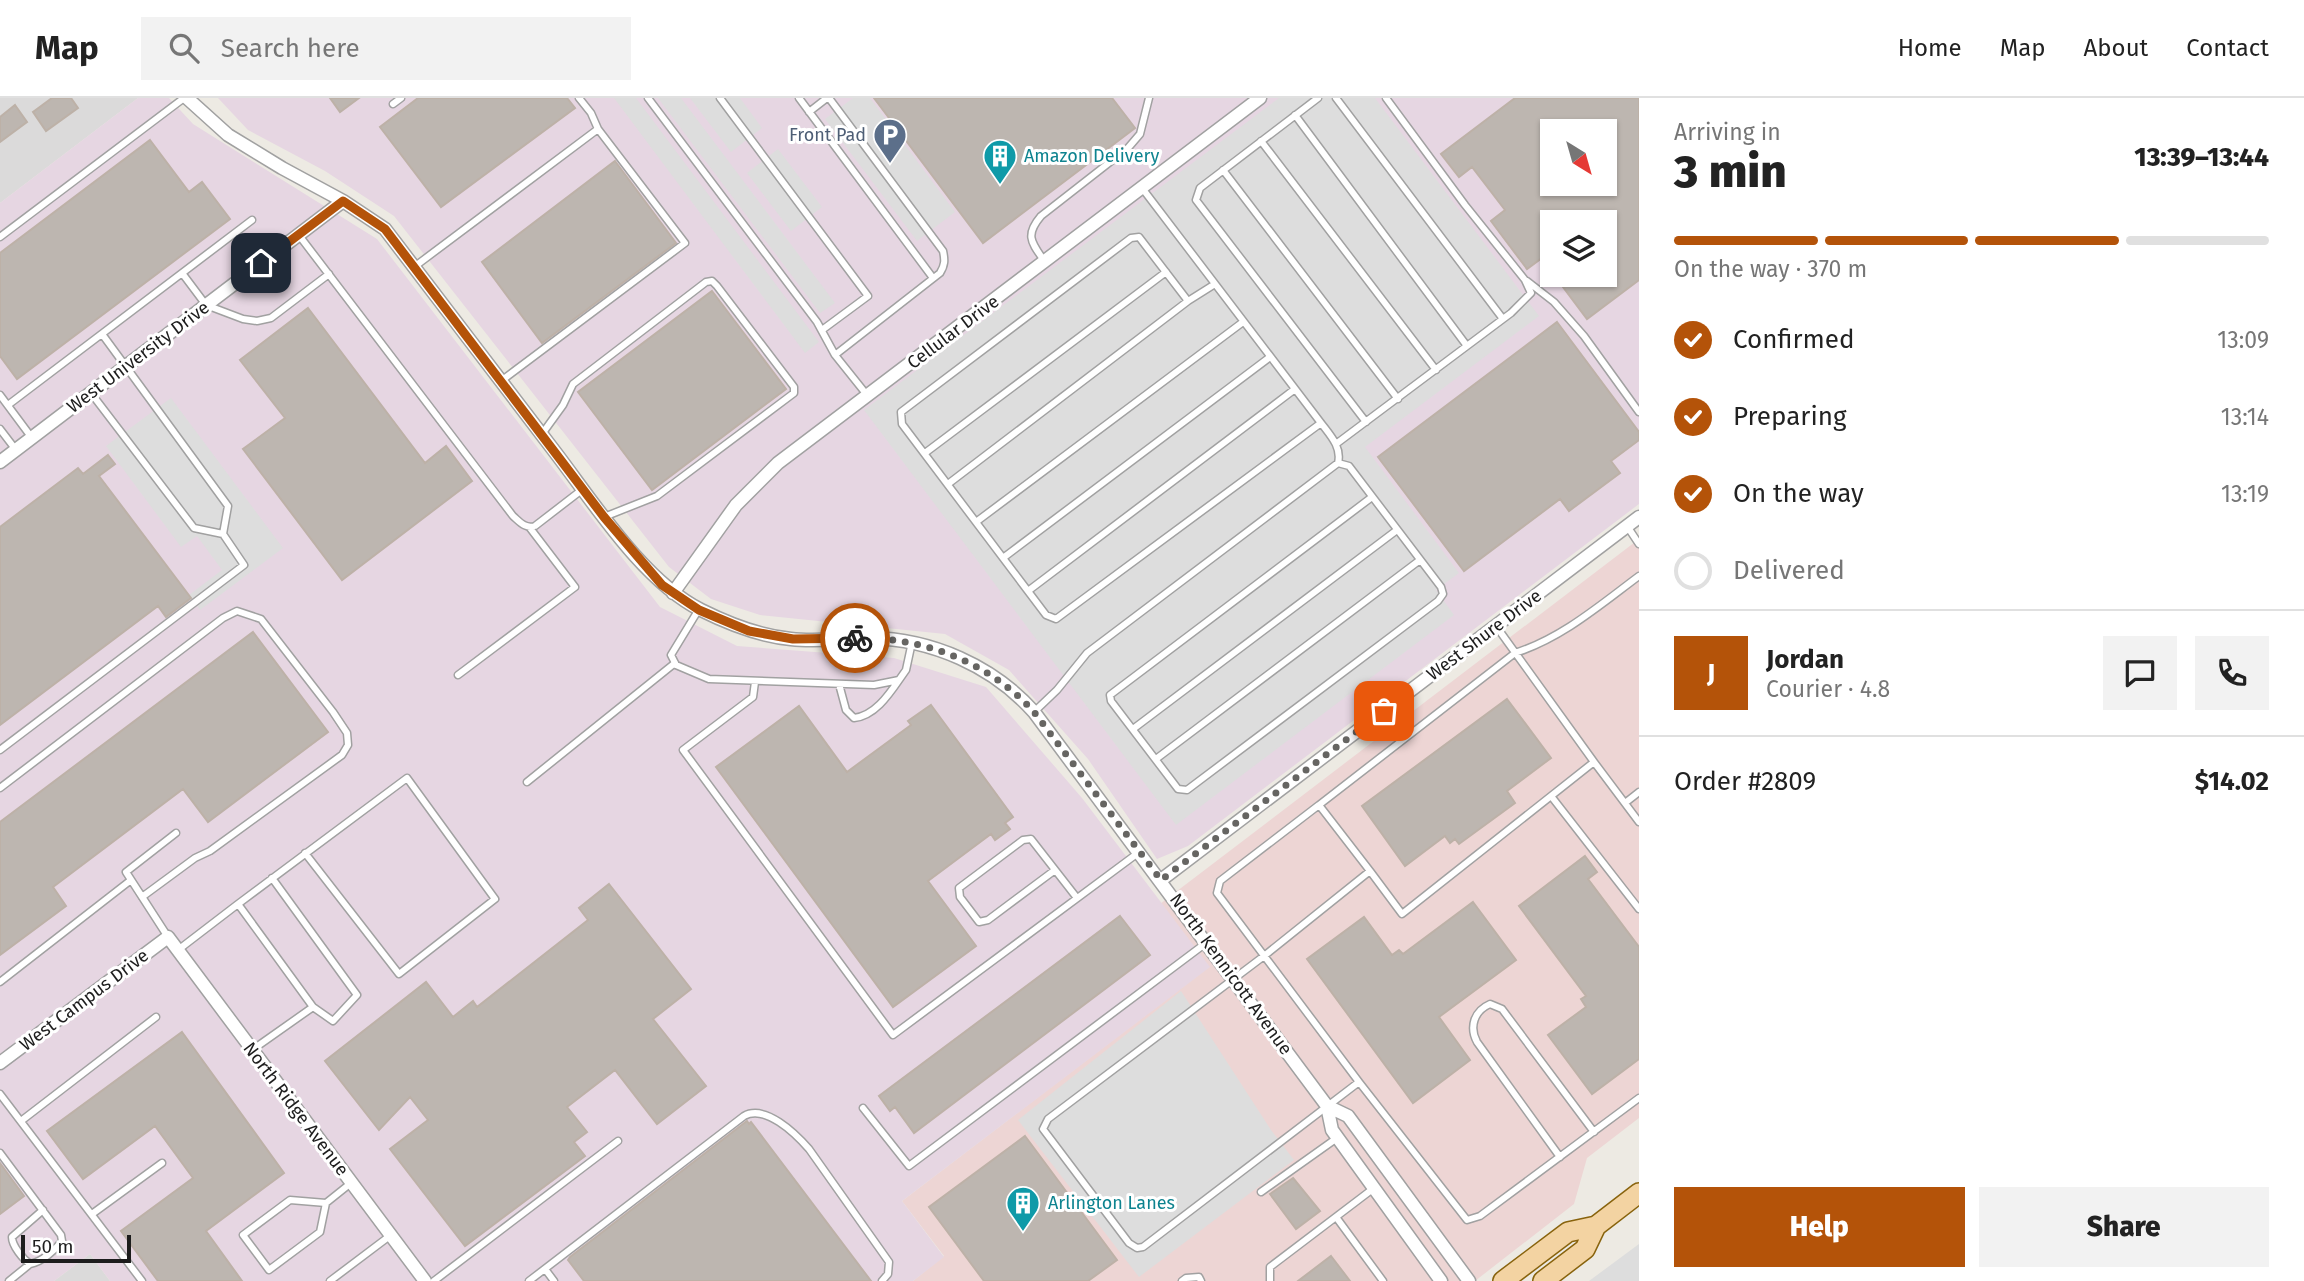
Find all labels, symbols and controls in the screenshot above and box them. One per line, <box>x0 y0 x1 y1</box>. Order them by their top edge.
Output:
search box <box>141 17 631 80</box>
text: Map <box>35 28 99 68</box>
icon: search <box>165 29 203 67</box>
text: Search here <box>221 33 360 64</box>
text: Home <box>1898 34 1962 62</box>
text: Map <box>2000 34 2046 62</box>
text: About <box>2084 34 2148 62</box>
text: Contact <box>2186 34 2269 62</box>
parking icon: Front Pad <box>871 116 909 165</box>
text: Arriving in <box>1674 118 1781 146</box>
north arrow <box>1540 119 1617 196</box>
map controls <box>1540 119 1617 287</box>
place label: Front Pad <box>789 124 866 146</box>
building icon: Amazon Delivery <box>981 137 1019 186</box>
text: 13:39–13:44 <box>2134 142 2269 173</box>
text: 3 min <box>1674 144 1787 199</box>
place label: Amazon Delivery <box>1024 145 1159 167</box>
button: layers <box>1540 210 1617 287</box>
pin <box>231 233 291 293</box>
icon: home <box>242 244 280 282</box>
text: On the way · 370 m <box>1674 255 1867 283</box>
street label: Cellular Drive <box>903 290 1003 374</box>
street label: West University Drive <box>62 296 214 418</box>
icon: check <box>1674 321 1712 359</box>
text: Confirmed <box>1733 324 1854 355</box>
text: 13:09 <box>2217 326 2269 354</box>
icon: check <box>1674 398 1712 436</box>
text: Preparing <box>1733 401 1846 432</box>
text: 13:14 <box>2221 403 2269 431</box>
icon: check <box>1674 475 1712 513</box>
text: On the way <box>1733 478 1864 509</box>
text: 13:19 <box>2221 480 2269 508</box>
text: Delivered <box>1733 555 1845 586</box>
street label: West Shure Drive <box>1422 585 1546 685</box>
courier <box>820 603 890 673</box>
icon: bike <box>836 619 874 657</box>
button: chat <box>2103 636 2177 710</box>
button: phone <box>2195 636 2269 710</box>
text: Jordan <box>1766 644 1844 675</box>
text: J <box>1707 658 1715 689</box>
text: Courier · 4.8 <box>1766 675 1890 703</box>
pin <box>1354 681 1414 741</box>
icon: bag <box>1365 692 1403 730</box>
text: Order #2809 <box>1674 766 1816 797</box>
text: $14.02 <box>2195 766 2269 797</box>
street label: North Kennicott Avenue <box>1165 889 1297 1059</box>
street label: West Campus Drive <box>15 944 153 1056</box>
street label: North Ridge Avenue <box>239 1038 353 1180</box>
building icon: Arlington Lanes <box>1004 1184 1042 1233</box>
button: Help <box>1674 1187 1965 1267</box>
button: Share <box>1979 1187 2269 1267</box>
place label: Arlington Lanes <box>1048 1192 1175 1214</box>
scale bar <box>21 1232 131 1264</box>
text: 50 m <box>32 1235 73 1258</box>

